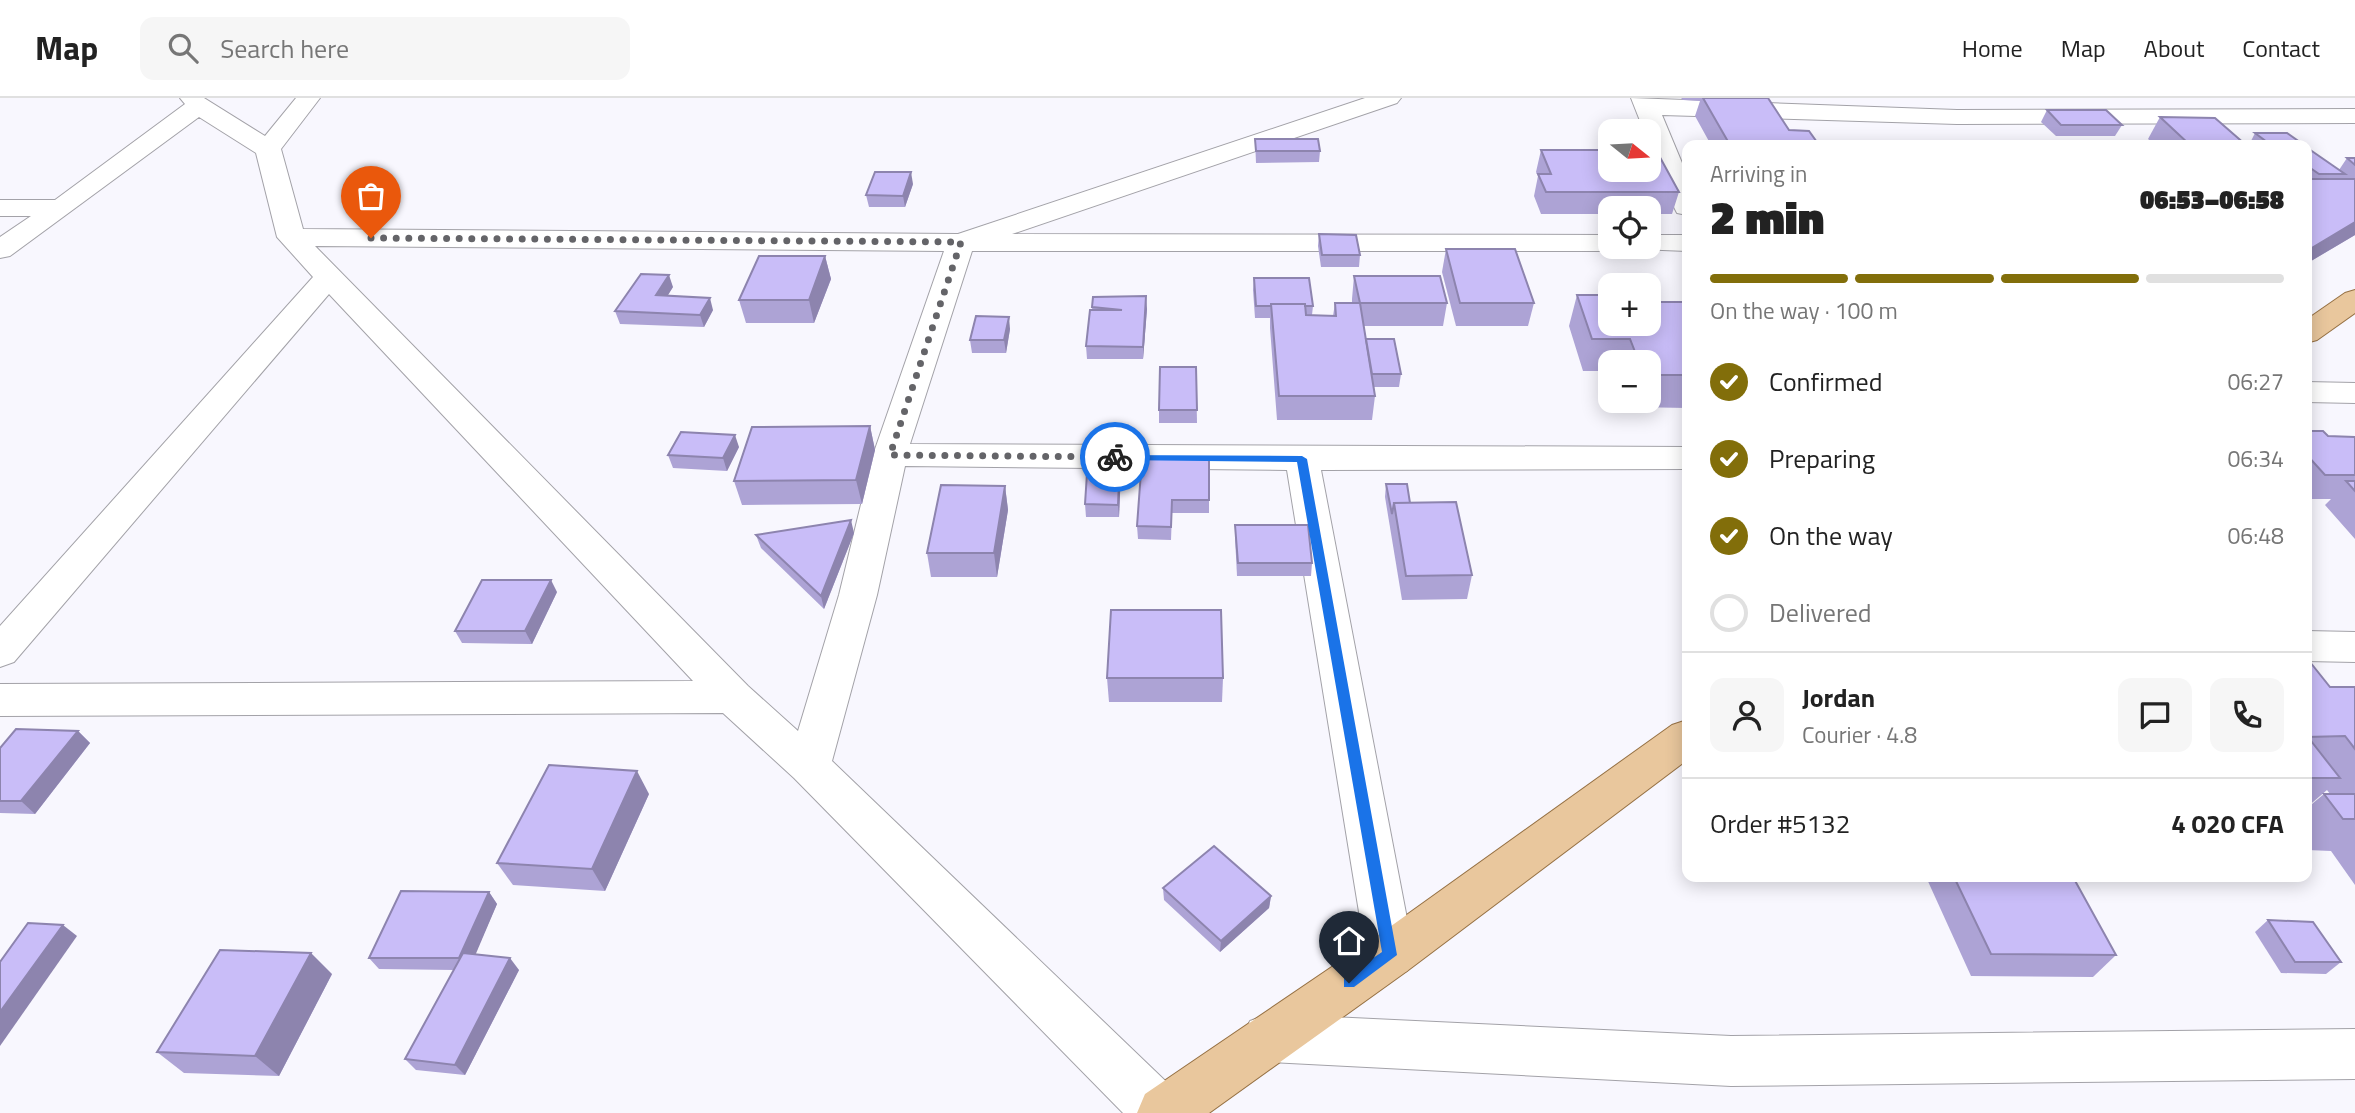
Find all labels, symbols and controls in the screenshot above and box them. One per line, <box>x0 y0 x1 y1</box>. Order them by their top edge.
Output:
search box <box>140 17 630 80</box>
text: Map <box>35 23 98 73</box>
icon: search <box>164 29 202 67</box>
text: Search here <box>220 29 349 68</box>
text: Home <box>1962 30 2023 66</box>
text: Map <box>2061 30 2106 66</box>
text: About <box>2144 30 2204 66</box>
text: Contact <box>2242 30 2320 66</box>
north arrow <box>1598 119 1661 182</box>
map controls <box>1598 119 1661 413</box>
text: Arriving in <box>1710 156 1807 191</box>
pin <box>341 166 401 238</box>
icon: bag <box>352 177 390 215</box>
text: 06:53–06:58 <box>2140 180 2284 219</box>
text: 2 min <box>1710 182 1824 252</box>
button: locate <box>1598 196 1661 259</box>
button: + <box>1598 273 1661 336</box>
text: On the way · 100 m <box>1710 293 1898 328</box>
button: − <box>1598 350 1661 413</box>
text: Confirmed <box>1769 362 1883 401</box>
icon: check <box>1710 363 1748 401</box>
text: 06:27 <box>2227 364 2284 399</box>
courier <box>1080 422 1150 492</box>
icon: bike <box>1096 438 1134 476</box>
text: Preparing <box>1769 439 1875 478</box>
icon: check <box>1710 440 1748 478</box>
text: 06:34 <box>2227 441 2284 476</box>
text: On the way <box>1769 516 1893 555</box>
icon: check <box>1710 517 1748 555</box>
text: 06:48 <box>2227 518 2284 553</box>
text: Delivered <box>1769 593 1872 632</box>
button: person <box>1710 678 1784 752</box>
text: Jordan <box>1802 678 1875 717</box>
button: chat <box>2118 678 2192 752</box>
button: phone <box>2210 678 2284 752</box>
text: Courier · 4.8 <box>1802 717 1917 752</box>
text: Order #5132 <box>1710 804 1850 843</box>
text: 4 020 CFA <box>2171 804 2284 843</box>
pin <box>1319 911 1379 983</box>
icon: home <box>1330 922 1368 960</box>

